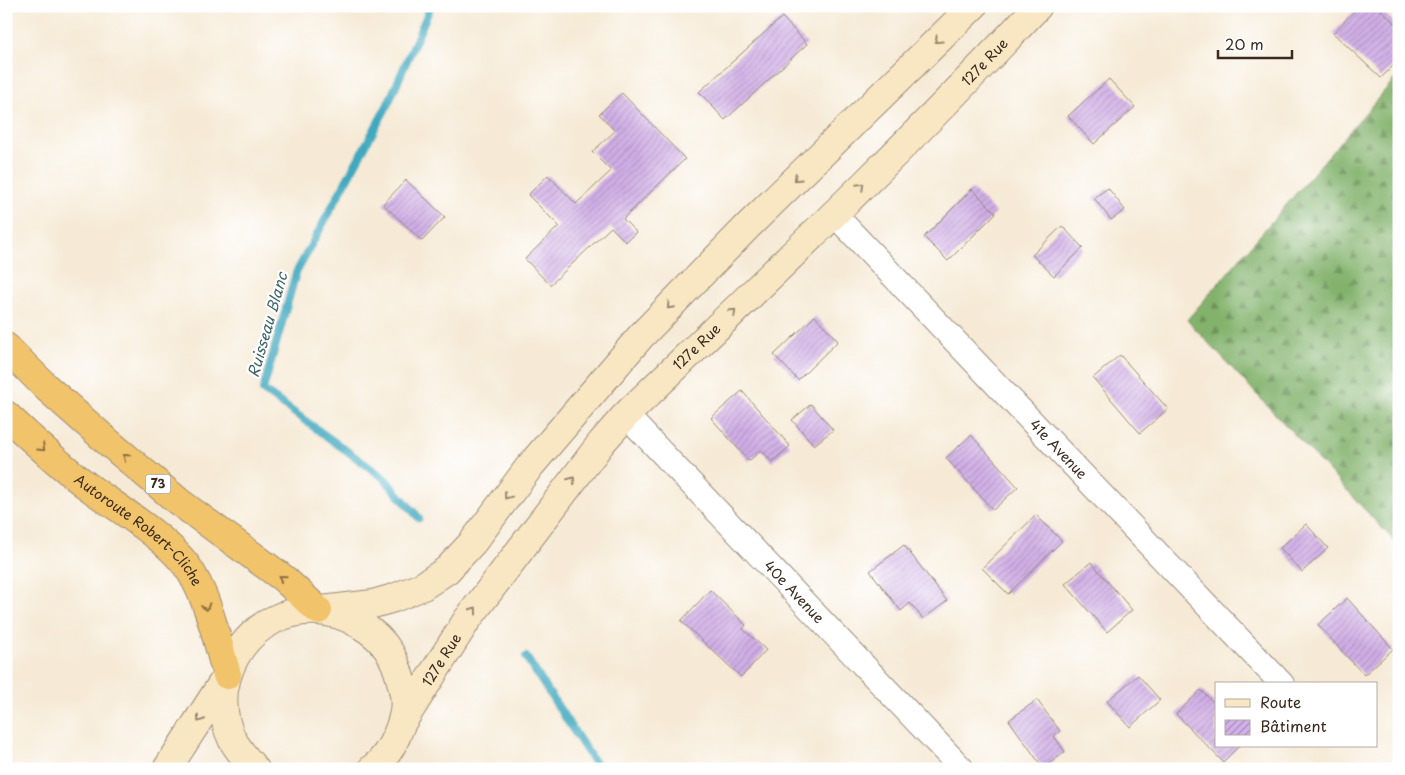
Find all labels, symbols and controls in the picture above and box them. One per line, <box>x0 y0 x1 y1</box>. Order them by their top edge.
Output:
scale bar <box>1218 28 1291 60</box>
text: 20 m <box>1225 32 1264 55</box>
street label: 127e Rue <box>956 33 1013 91</box>
one-way arrow <box>934 34 943 43</box>
one-way arrow <box>793 172 802 181</box>
one-way arrow <box>856 183 865 192</box>
water label: Ruisseau Blanc <box>241 268 293 380</box>
one-way arrow <box>667 300 676 309</box>
one-way arrow <box>727 309 736 318</box>
street label: 127e Rue <box>668 318 725 375</box>
street label: 41e Avenue <box>1025 414 1093 484</box>
one-way arrow <box>36 442 45 451</box>
one-way arrow <box>123 455 132 463</box>
street label: Autoroute Robert-Cliche <box>70 469 208 590</box>
road number: 73 <box>146 474 170 494</box>
one-way arrow <box>567 477 575 486</box>
one-way arrow <box>505 490 513 499</box>
street label: 40e Avenue <box>759 556 830 628</box>
one-way arrow <box>279 576 288 584</box>
one-way arrow <box>201 602 211 610</box>
one-way arrow <box>468 606 477 616</box>
street label: 127e Rue <box>417 629 466 690</box>
legend <box>1215 682 1378 748</box>
text: Route <box>1260 690 1301 713</box>
one-way arrow <box>197 714 207 723</box>
text: Bâtiment <box>1260 714 1327 737</box>

